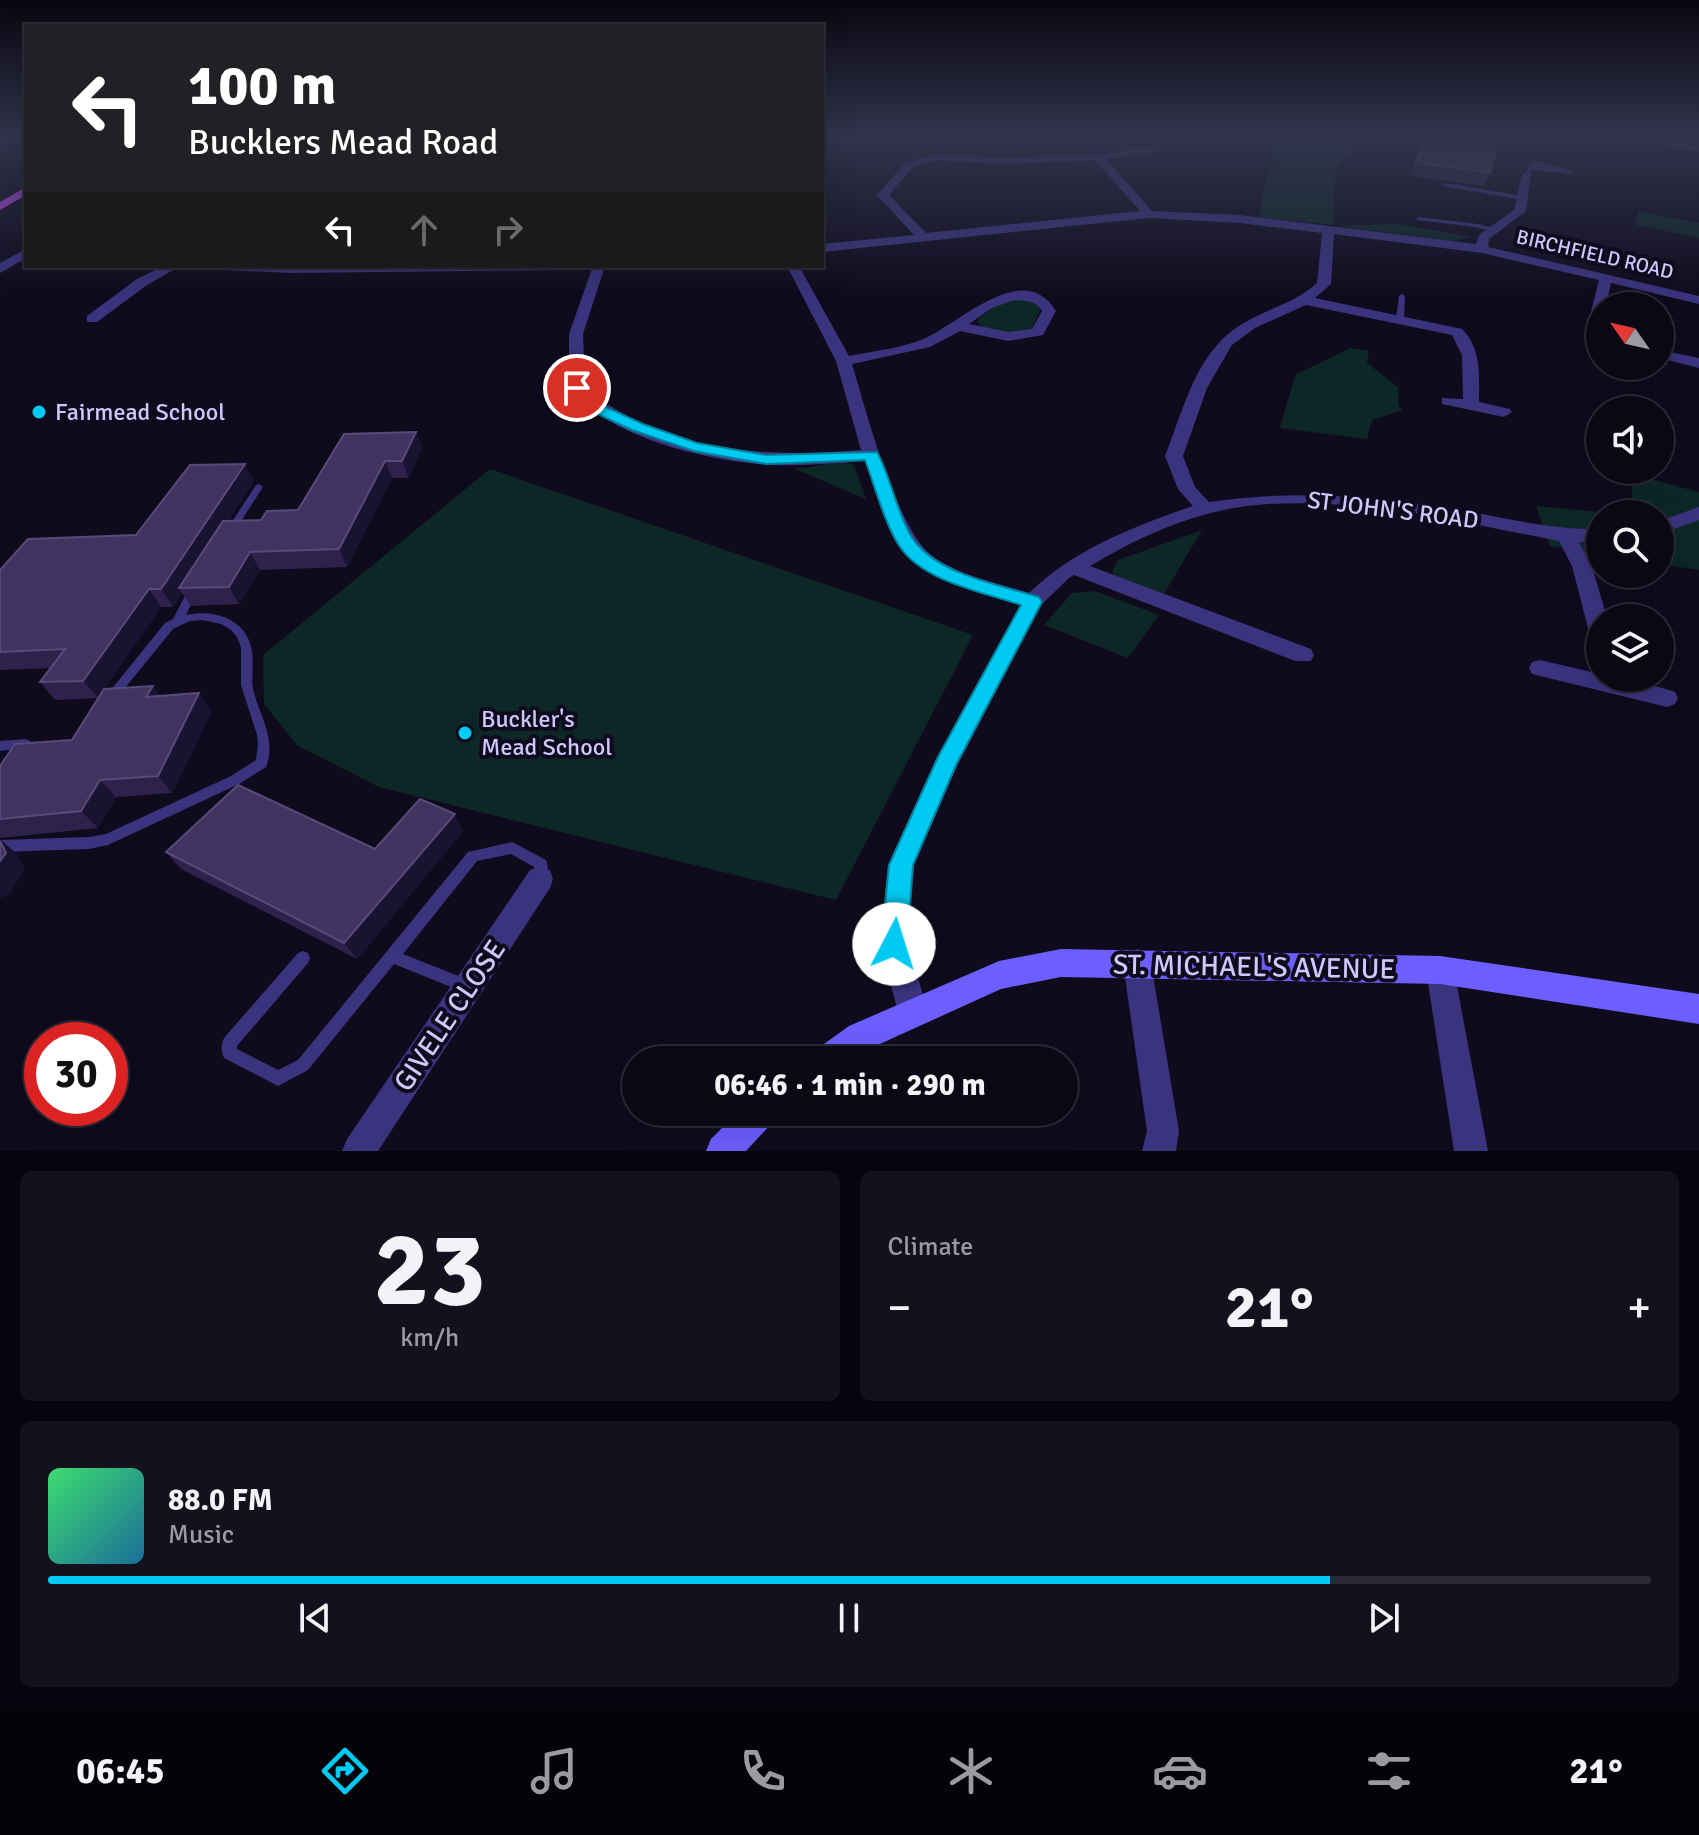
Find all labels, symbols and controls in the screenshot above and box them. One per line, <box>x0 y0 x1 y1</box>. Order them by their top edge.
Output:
text: 100 m <box>188 51 336 120</box>
icon: left <box>56 56 160 160</box>
text: Bucklers Mead Road <box>188 120 498 165</box>
icon: left <box>318 208 362 252</box>
icon: ahead <box>402 208 446 252</box>
icon: right <box>486 208 530 252</box>
street label: BIRCHFIELD ROAD <box>1514 224 1676 285</box>
north arrow <box>1586 292 1674 380</box>
map controls <box>1586 292 1674 692</box>
pin <box>543 354 611 422</box>
icon: arrive <box>555 366 599 410</box>
button: sound <box>1586 396 1674 484</box>
place label: Fairmead School <box>55 397 225 427</box>
marker: Fairmead School <box>30 403 48 421</box>
street label: ST JOHN'S ROAD <box>1306 485 1480 535</box>
button: search <box>1586 500 1674 588</box>
button: layers <box>1586 604 1674 692</box>
place label: Buckler's Mead School <box>481 704 612 762</box>
marker: Buckler's Mead School <box>456 724 474 742</box>
position arrow <box>852 902 936 986</box>
street label: GIVELE CLOSE <box>387 933 513 1098</box>
street label: ST. MICHAEL'S AVENUE <box>1113 948 1395 986</box>
speed limit sign: 30 <box>24 1022 128 1126</box>
text: 06:46 · 1 min · 290 m <box>714 1067 986 1104</box>
text: 23 <box>374 1206 486 1334</box>
text: Climate <box>888 1231 973 1263</box>
text: 21° <box>1225 1271 1314 1345</box>
text: − <box>888 1281 911 1335</box>
text: + <box>1627 1281 1651 1335</box>
text: km/h <box>400 1322 459 1354</box>
text: 88.0 FM <box>168 1482 273 1519</box>
text: Music <box>168 1519 234 1551</box>
icon: previous <box>293 1596 337 1640</box>
icon: pause <box>827 1596 871 1640</box>
icon: next <box>1362 1596 1406 1640</box>
icon: directions <box>317 1743 373 1799</box>
icon: music <box>526 1743 582 1799</box>
icon: phone <box>735 1743 791 1799</box>
icon: climate <box>943 1743 999 1799</box>
icon: car <box>1152 1743 1208 1799</box>
icon: filters <box>1361 1743 1417 1799</box>
text: 06:45 <box>76 1749 165 1794</box>
text: 21° <box>1569 1749 1623 1794</box>

